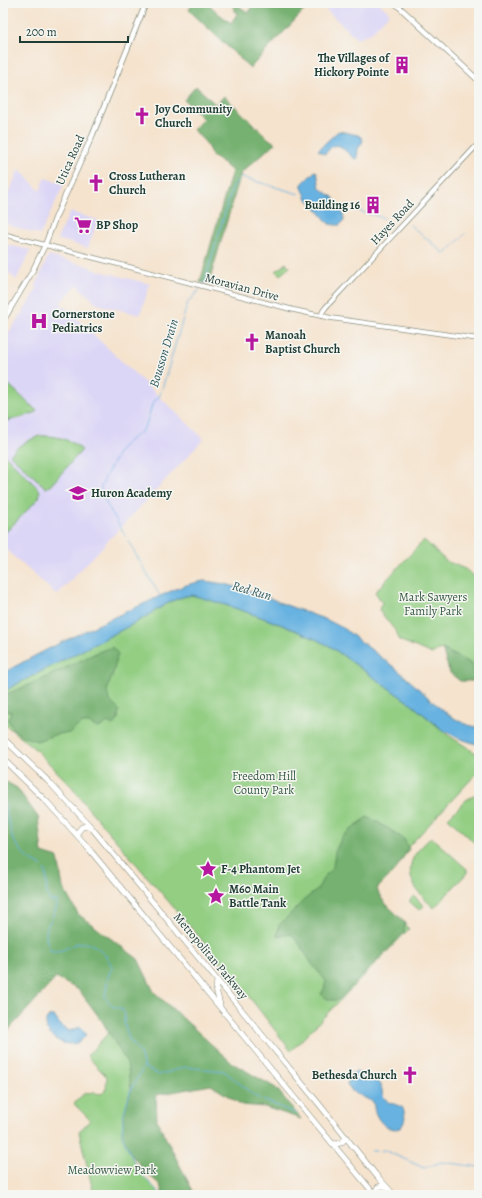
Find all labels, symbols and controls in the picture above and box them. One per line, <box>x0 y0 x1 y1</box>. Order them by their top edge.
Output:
scale bar <box>20 18 128 44</box>
text: 200 m <box>26 24 57 40</box>
place label: The Villages of Hickory Pointe <box>314 50 391 80</box>
building icon: The Villages of Hickory Pointe <box>392 55 412 75</box>
place label: Joy Community Church <box>155 101 233 131</box>
church icon: Joy Community Church <box>132 106 152 126</box>
street label: Utica Road <box>52 132 88 188</box>
place label: Cross Lutheran Church <box>109 168 186 198</box>
church icon: Cross Lutheran Church <box>86 173 106 193</box>
building icon: Building 16 <box>363 195 383 215</box>
street label: Hayes Road <box>367 195 418 248</box>
place label: Building 16 <box>304 197 360 213</box>
supermarket icon: BP Shop <box>73 215 93 235</box>
place label: BP Shop <box>96 217 139 233</box>
street label: Moravian Drive <box>203 269 281 305</box>
place label: Cornerstone Pediatrics <box>52 306 115 336</box>
hospital icon: Cornerstone Pediatrics <box>29 311 49 331</box>
water label: Bousson Drain <box>145 317 182 389</box>
place label: Manoah Baptist Church <box>265 327 341 357</box>
church icon: Manoah Baptist Church <box>242 332 262 352</box>
school or university icon: Huron Academy <box>68 483 88 503</box>
place label: Huron Academy <box>91 485 172 501</box>
water label: Red Run <box>230 577 273 604</box>
park label: Mark Sawyers Family Park <box>399 589 467 619</box>
park label: Freedom Hill County Park <box>232 768 296 798</box>
place icon: F-4 Phantom Jet <box>198 859 218 879</box>
place label: F-4 Phantom Jet <box>221 861 300 877</box>
place label: M60 Main Battle Tank <box>229 881 287 911</box>
place icon: M60 Main Battle Tank <box>206 886 226 906</box>
street label: Metropolitan Parkway <box>170 909 252 1003</box>
church icon: Bethesda Church <box>400 1065 420 1085</box>
place label: Bethesda Church <box>312 1067 397 1083</box>
park label: Meadowview Park <box>67 1162 157 1178</box>

